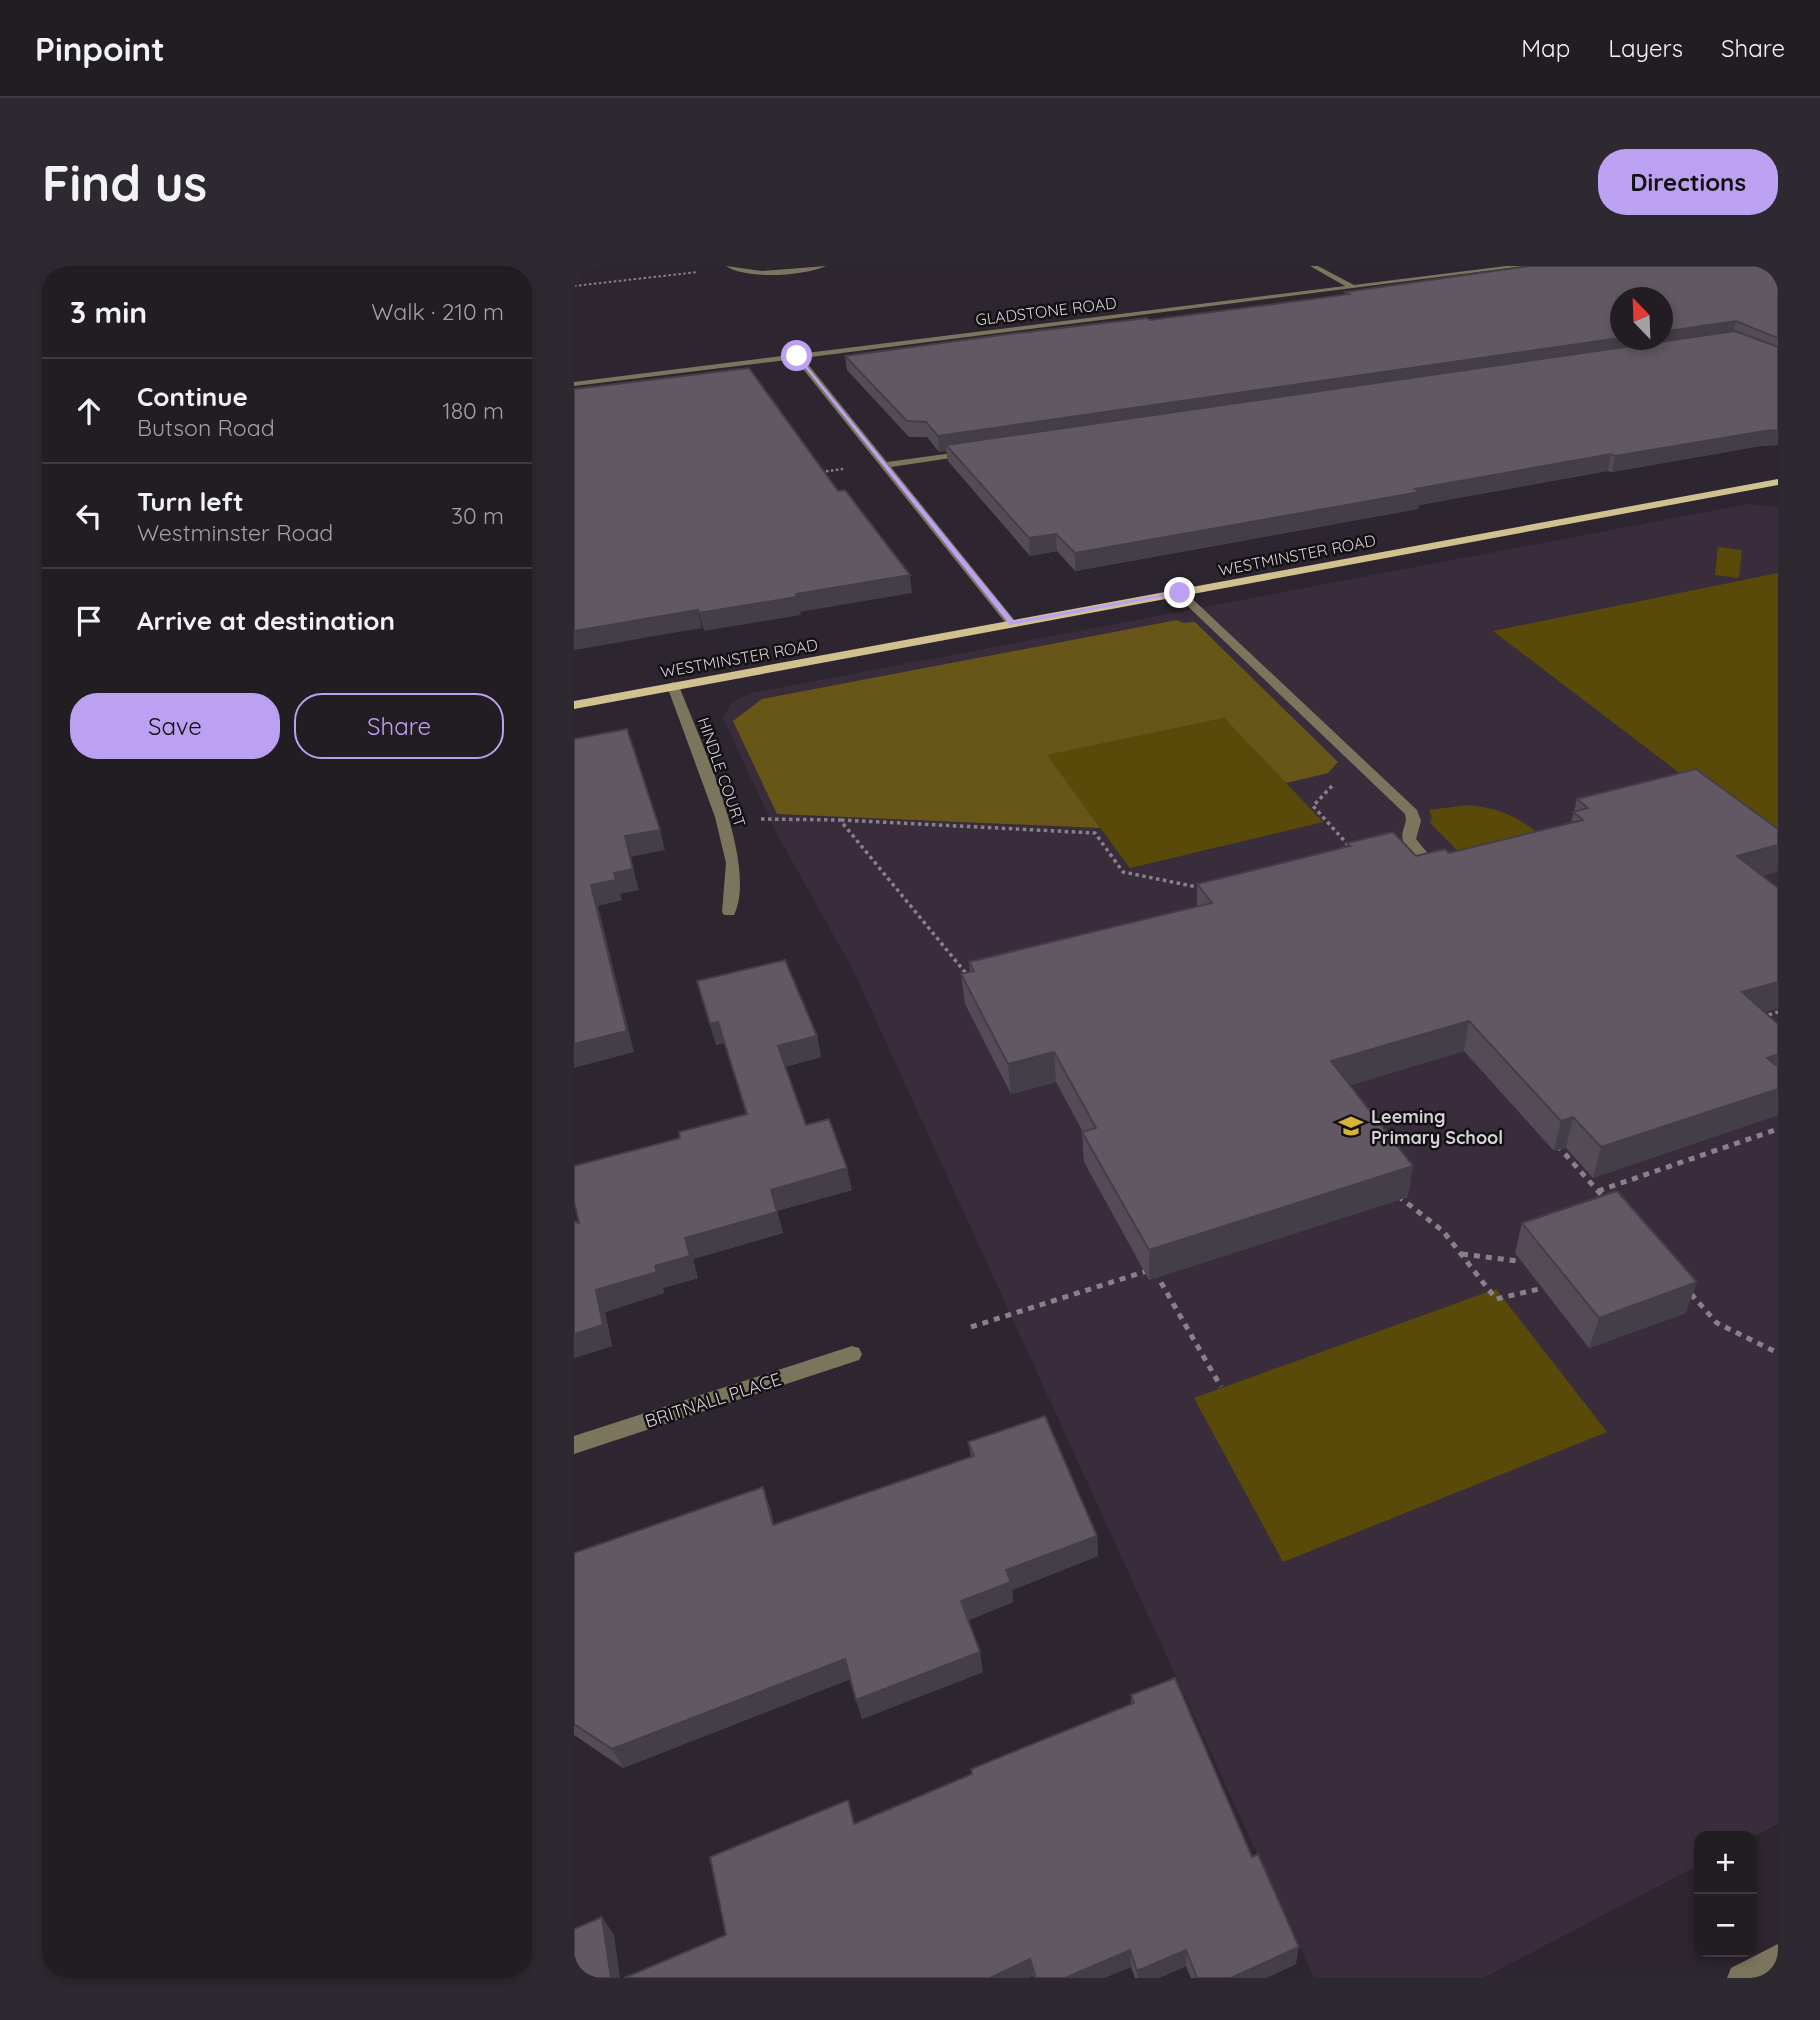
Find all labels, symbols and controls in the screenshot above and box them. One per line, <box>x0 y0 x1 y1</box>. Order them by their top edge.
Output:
text: Pinpoint <box>35 28 165 69</box>
text: Map <box>1521 33 1570 63</box>
text: Layers <box>1608 33 1683 63</box>
text: Share <box>1721 33 1785 63</box>
button: Directions <box>1598 149 1778 215</box>
text: Find us <box>42 152 207 213</box>
north arrow <box>1610 287 1673 350</box>
street label: GLADSTONE ROAD <box>974 292 1118 330</box>
text: 3 min <box>70 293 147 331</box>
text: Walk · 210 m <box>371 297 504 326</box>
route start <box>781 340 812 371</box>
text: Continue <box>137 380 248 413</box>
icon: ahead <box>70 392 108 430</box>
text: 180 m <box>442 396 504 425</box>
text: Butson Road <box>137 413 275 442</box>
text: Turn left <box>137 485 244 518</box>
icon: left <box>70 497 108 535</box>
text: 30 m <box>451 501 504 530</box>
text: Westminster Road <box>137 518 333 547</box>
street label: WESTMINSTER ROAD <box>1217 530 1377 580</box>
route end <box>1164 577 1195 608</box>
icon: arrive <box>70 602 108 640</box>
text: Arrive at destination <box>137 604 395 637</box>
street label: WESTMINSTER ROAD <box>659 634 819 682</box>
button: Save <box>70 693 280 759</box>
button: Share <box>294 693 504 759</box>
street label: HINDLE COURT <box>694 714 750 830</box>
place label: Leeming Primary School <box>1371 1105 1503 1149</box>
school or university icon: Leeming Primary School <box>1337 1112 1365 1140</box>
street label: BRITNALL PLACE <box>642 1367 784 1433</box>
map controls <box>1694 1831 1757 1957</box>
button: + <box>1694 1831 1757 1894</box>
button: − <box>1694 1894 1757 1957</box>

